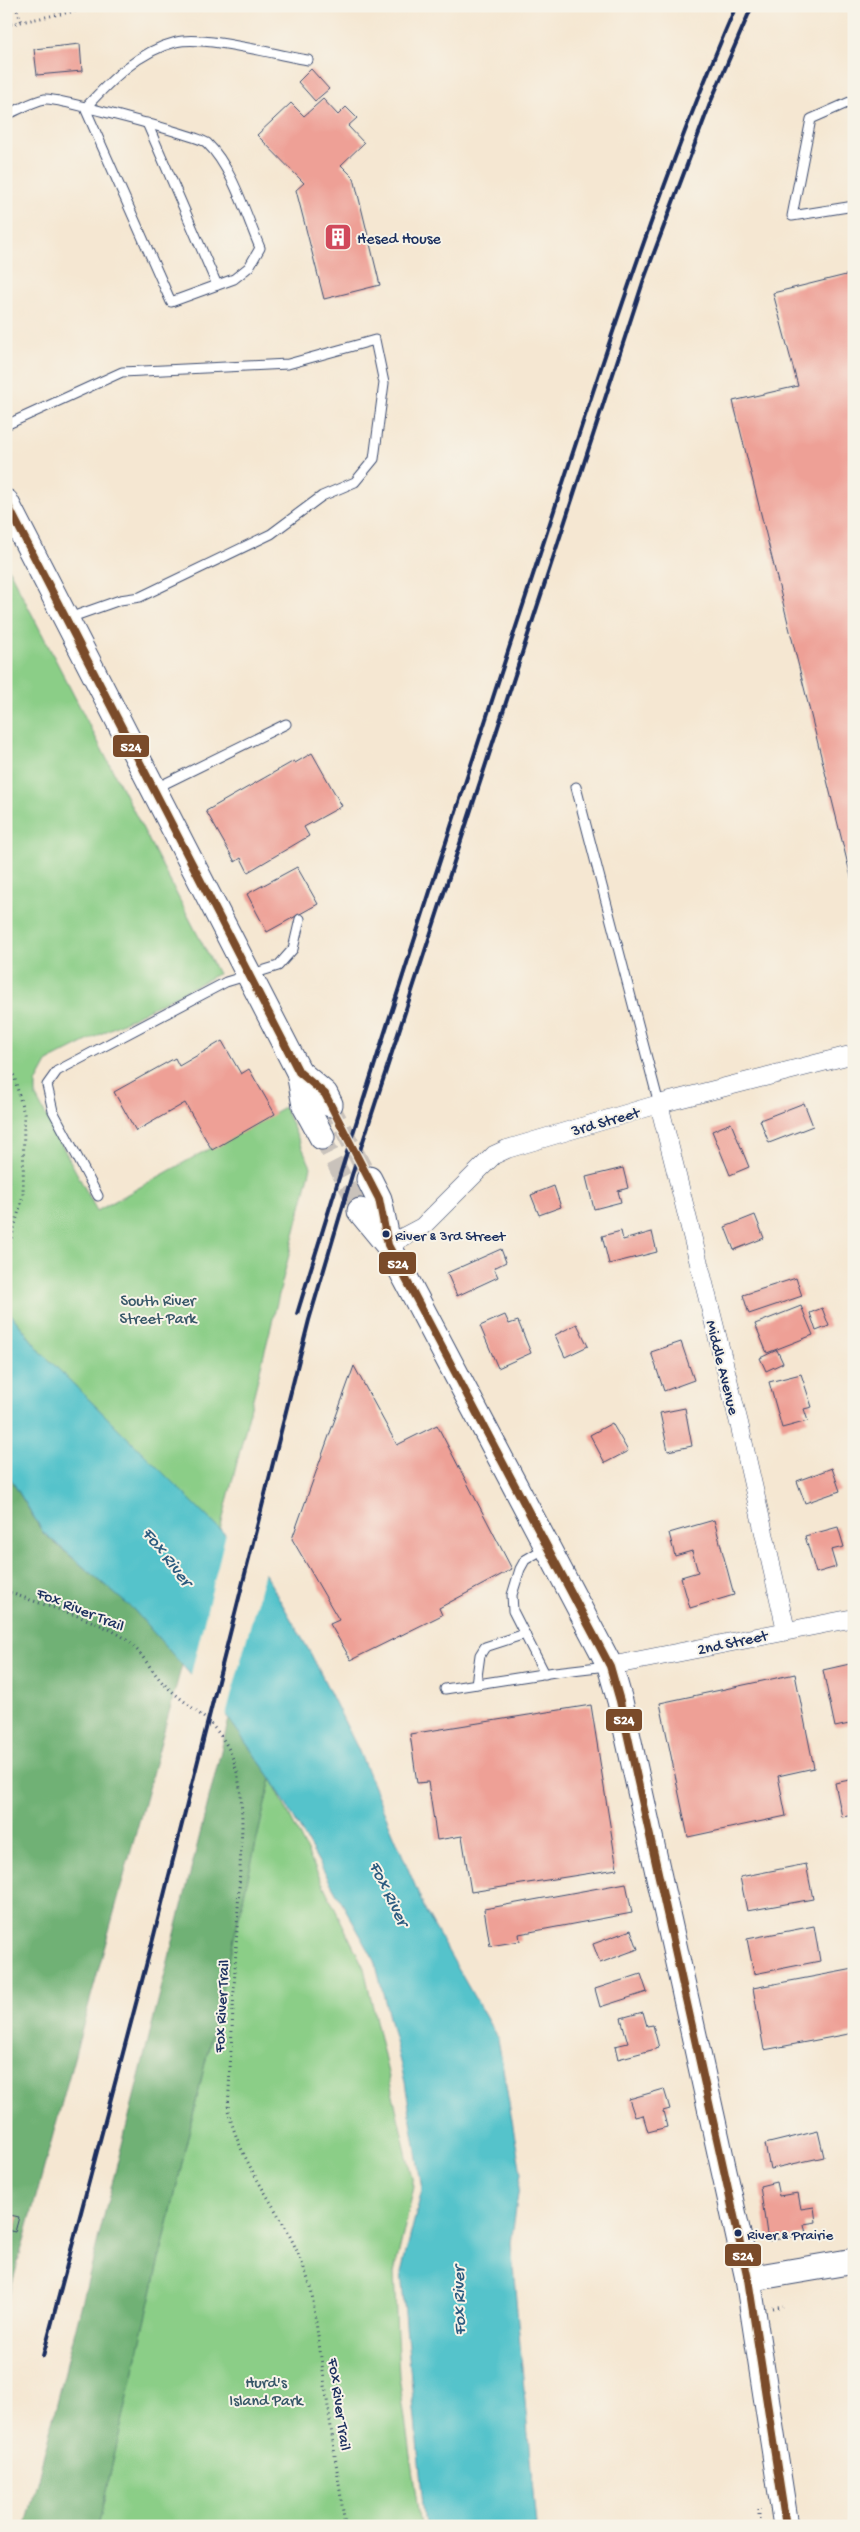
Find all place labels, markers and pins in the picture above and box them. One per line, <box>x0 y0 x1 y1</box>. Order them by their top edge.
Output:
building icon: Hesed House <box>323 222 353 252</box>
place label: Hesed House <box>357 231 442 250</box>
place label: River & 3rd Street <box>395 1228 507 1246</box>
marker: River & 3rd Street <box>381 1229 391 1239</box>
place label: River & Prairie <box>747 2227 834 2245</box>
marker: River & Prairie <box>733 2228 743 2238</box>

